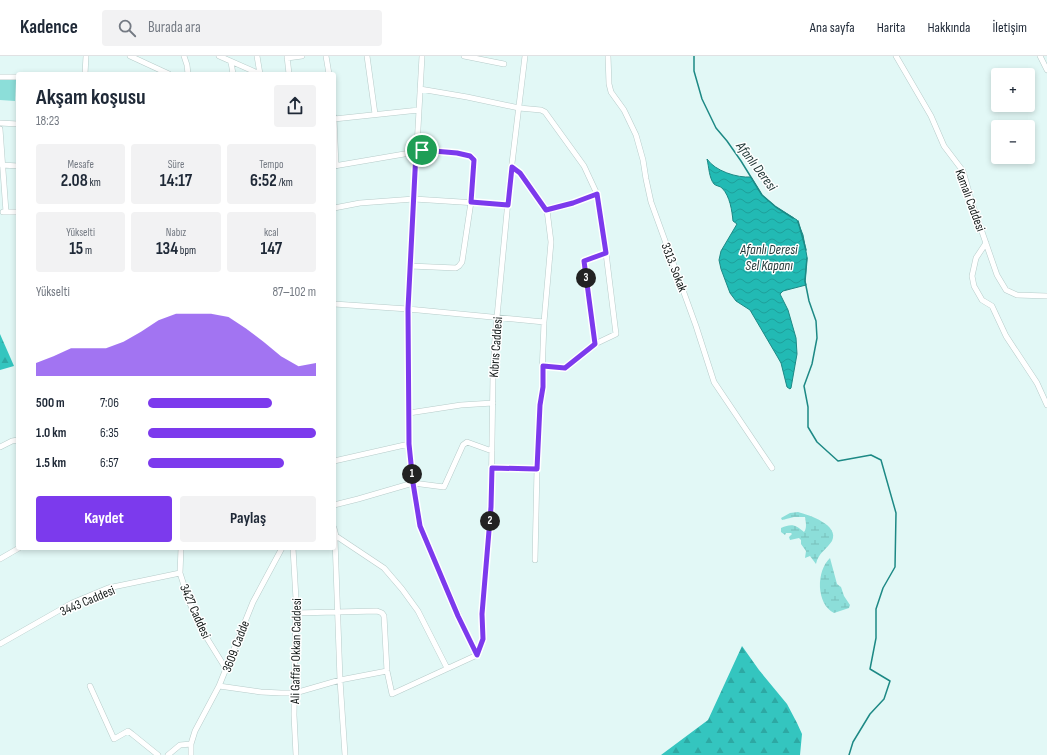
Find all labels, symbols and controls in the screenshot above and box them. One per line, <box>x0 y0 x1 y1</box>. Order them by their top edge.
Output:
search box <box>102 10 382 46</box>
text: Kadence <box>20 16 78 39</box>
icon: search <box>116 17 138 39</box>
text: Burada ara <box>148 18 201 37</box>
text: Ana sayfa <box>810 19 855 36</box>
text: Harita <box>877 19 905 36</box>
text: Hakkında <box>927 19 970 36</box>
text: İletişim <box>992 19 1027 36</box>
map controls <box>991 68 1035 164</box>
button: + <box>991 68 1035 112</box>
text: Akşam koşusu <box>36 84 146 111</box>
button: share <box>274 85 316 127</box>
text: 18:23 <box>36 113 60 129</box>
button: − <box>991 120 1035 164</box>
pin <box>405 133 439 167</box>
water label: Afanlı Deresi <box>732 137 781 195</box>
icon: arrive <box>411 139 433 161</box>
text: Mesafe <box>67 158 94 171</box>
text: Süre <box>168 158 184 171</box>
text: Tempo <box>259 158 284 171</box>
street label: Kamalı Caddesi <box>951 167 989 234</box>
text: 2.08 <box>61 171 88 191</box>
text: 14:17 <box>160 171 192 191</box>
text: 6:52 <box>250 171 277 191</box>
text: km <box>88 176 101 189</box>
text: /km <box>277 176 293 189</box>
text: Yükselti <box>66 226 95 239</box>
text: Nabız <box>166 226 186 239</box>
text: kcal <box>264 226 279 239</box>
text: 15 <box>69 239 83 259</box>
text: 134 <box>156 239 178 259</box>
text: 147 <box>260 239 282 259</box>
street label: 3313. Sokak <box>657 241 691 294</box>
water label: Afanlı Deresi Sel Kapanı <box>739 241 798 274</box>
text: m <box>83 244 92 257</box>
text: bpm <box>178 244 196 257</box>
pin: 3 <box>576 268 596 288</box>
text: 3 <box>584 271 588 284</box>
text: Yükselti <box>36 284 70 300</box>
text: 87–102 m <box>272 284 316 300</box>
street label: Kıbrıs Caddesi <box>486 316 506 378</box>
text: 500 m <box>36 395 65 411</box>
text: 7:06 <box>100 395 119 411</box>
text: 1.0 km <box>36 425 66 441</box>
text: 6:35 <box>100 425 119 441</box>
text: 1.5 km <box>36 455 66 471</box>
text: 6:57 <box>100 455 119 471</box>
pin: 1 <box>402 464 422 484</box>
text: 1 <box>410 467 414 480</box>
button: Kaydet <box>36 496 172 542</box>
button: Paylaş <box>180 496 316 542</box>
pin: 2 <box>480 511 500 531</box>
text: 2 <box>488 514 492 527</box>
street label: 3443 Caddesi <box>57 582 117 620</box>
street label: 3427 Caddesi <box>176 582 214 641</box>
street label: Ali Gaffar Okkan Caddesi <box>287 598 305 705</box>
street label: 3609. Cadde <box>219 618 253 674</box>

